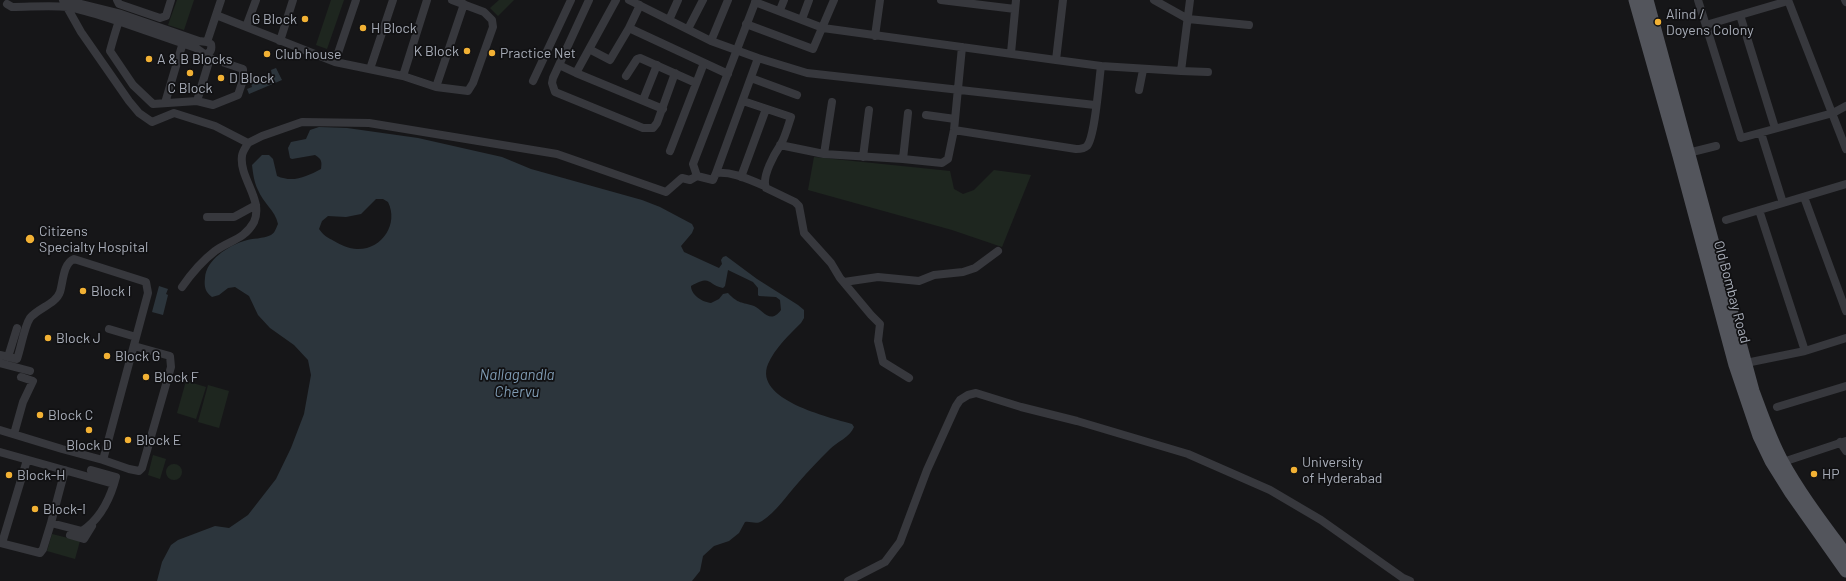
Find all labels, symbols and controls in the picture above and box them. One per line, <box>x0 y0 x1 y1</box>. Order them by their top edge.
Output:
place label: Alind / Doyens Colony <box>1666 6 1754 38</box>
place label: G Block <box>252 11 297 27</box>
marker: G Block <box>300 14 310 24</box>
marker: Alind / Doyens Colony <box>1653 17 1663 27</box>
place label: H Block <box>371 20 417 36</box>
marker: H Block <box>358 23 368 33</box>
place label: K Block <box>414 43 459 59</box>
place label: Practice Net <box>500 45 576 61</box>
place label: Club house <box>275 46 341 62</box>
marker: K Block <box>462 46 472 56</box>
marker: Practice Net <box>487 48 497 58</box>
marker: Club house <box>262 49 272 59</box>
place label: A & B Blocks <box>157 51 232 67</box>
marker: A & B Blocks <box>144 54 154 64</box>
marker: C Block <box>185 68 195 78</box>
place label: D Block <box>229 70 274 86</box>
marker: D Block <box>216 73 226 83</box>
place label: C Block <box>167 80 213 96</box>
place label: Citizens Specialty Hospital <box>39 223 148 256</box>
marker: Citizens Specialty Hospital <box>24 233 36 245</box>
street label: Old Bombay Road <box>1710 239 1754 345</box>
place label: Block I <box>91 283 131 299</box>
marker: Block I <box>78 286 88 296</box>
place label: Block J <box>56 330 101 346</box>
marker: Block J <box>43 333 53 343</box>
place label: Block G <box>115 348 160 364</box>
marker: Block G <box>102 351 112 361</box>
water label: Nallagandla Chervu <box>479 366 555 401</box>
place label: Block F <box>154 369 199 385</box>
marker: Block F <box>141 372 151 382</box>
place label: Block C <box>48 407 93 423</box>
marker: Block C <box>35 410 45 420</box>
marker: Block D <box>84 425 94 435</box>
place label: Block E <box>136 432 181 448</box>
marker: Block E <box>123 435 133 445</box>
place label: Block D <box>66 437 112 453</box>
place label: University of Hyderabad <box>1302 454 1382 486</box>
marker: University of Hyderabad <box>1289 465 1299 475</box>
place label: HP <box>1822 466 1839 482</box>
place label: Block-H <box>17 467 65 483</box>
marker: HP <box>1809 469 1819 479</box>
marker: Block-H <box>4 470 14 480</box>
place label: Block-I <box>43 501 86 517</box>
marker: Block-I <box>30 504 40 514</box>

